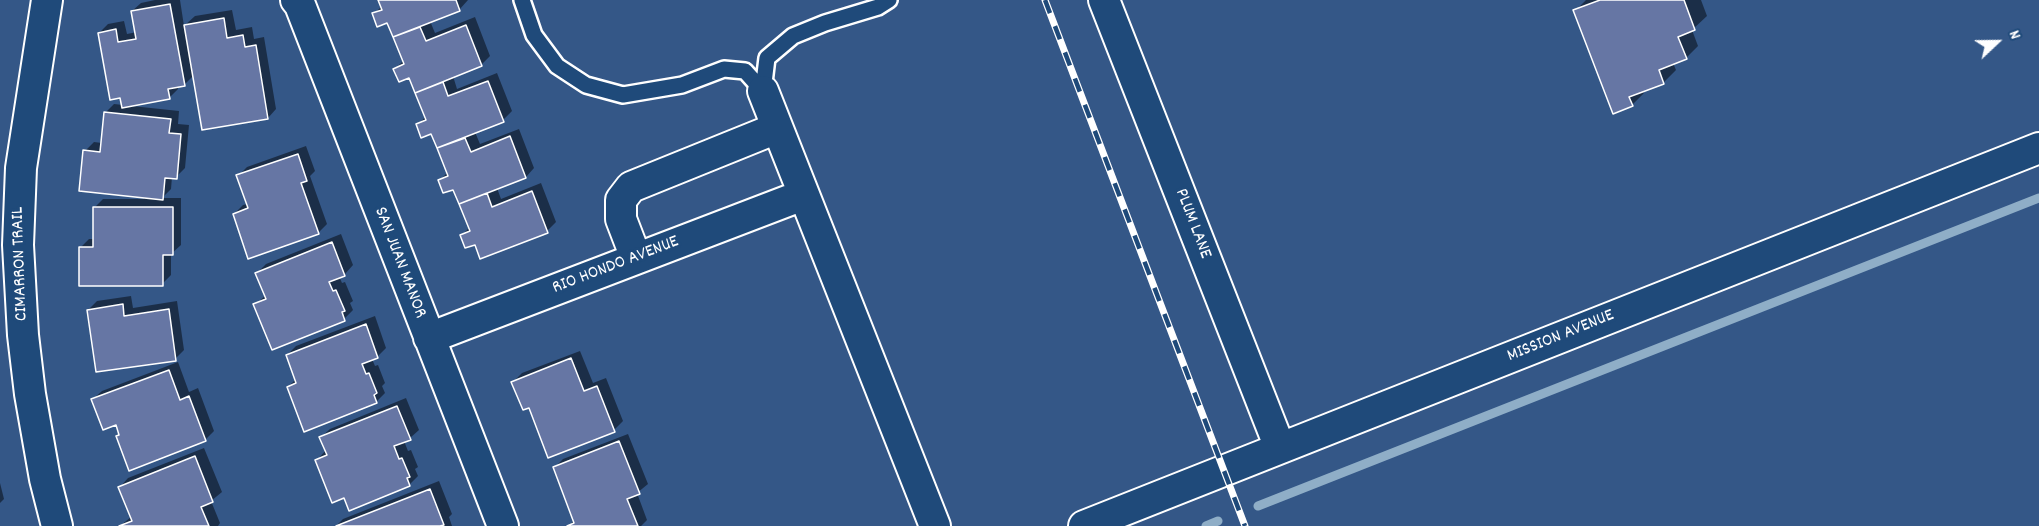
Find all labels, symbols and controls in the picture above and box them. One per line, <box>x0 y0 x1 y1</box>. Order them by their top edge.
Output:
north arrow <box>1967 12 2027 72</box>
text: N <box>2002 27 2026 43</box>
street label: PLUM LANE <box>1169 186 1215 262</box>
street label: SAN JUAN MANOR <box>368 204 430 322</box>
street label: CIMARRON TRAIL <box>8 206 34 322</box>
street label: RIO HONDO AVENUE <box>550 232 682 300</box>
street label: MISSION AVENUE <box>1504 306 1618 368</box>

